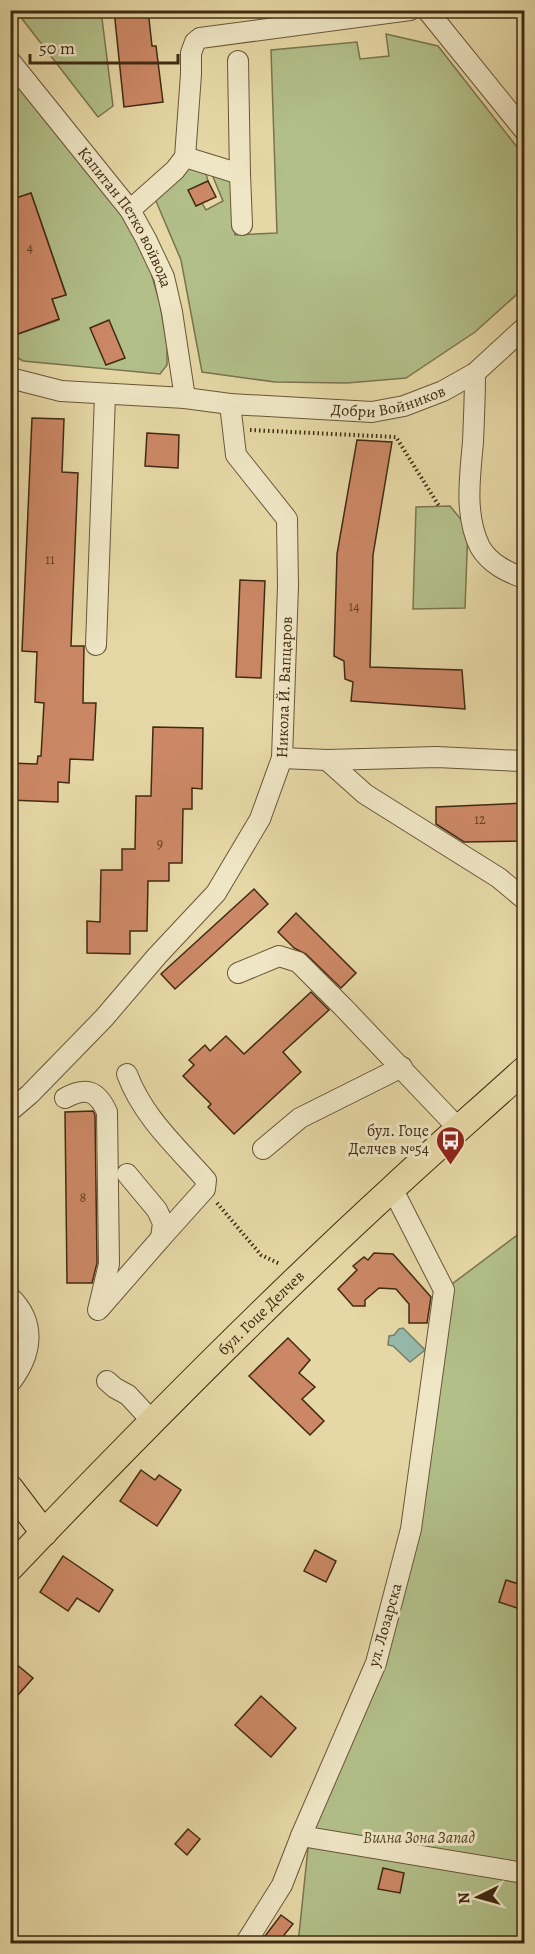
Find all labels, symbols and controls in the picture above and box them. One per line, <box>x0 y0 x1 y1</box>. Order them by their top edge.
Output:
scale bar <box>30 27 178 65</box>
text: 50 m <box>39 36 75 60</box>
street label: Капитан Петко войвода <box>72 142 177 290</box>
house number: 4 <box>27 238 33 257</box>
street label: Добри Войников <box>330 380 449 423</box>
house number: 11 <box>45 550 55 569</box>
house number: 14 <box>348 597 360 616</box>
street label: Никола Й. Вапцаров <box>271 616 298 758</box>
house number: 12 <box>474 810 486 829</box>
house number: 9 <box>157 834 163 853</box>
place label: бул. Гоце Делчев №54 <box>348 1120 429 1160</box>
bus stop icon: бул. Гоце Делчев №54 <box>434 1124 466 1166</box>
house number: 8 <box>80 1188 87 1207</box>
street label: бул. Гоце Делчев <box>213 1265 310 1360</box>
street label: ул. Лозарска <box>362 1580 408 1670</box>
park label: Вилна Зона Запад <box>363 1827 476 1849</box>
north arrow <box>448 1867 508 1927</box>
text: N <box>453 1891 476 1905</box>

